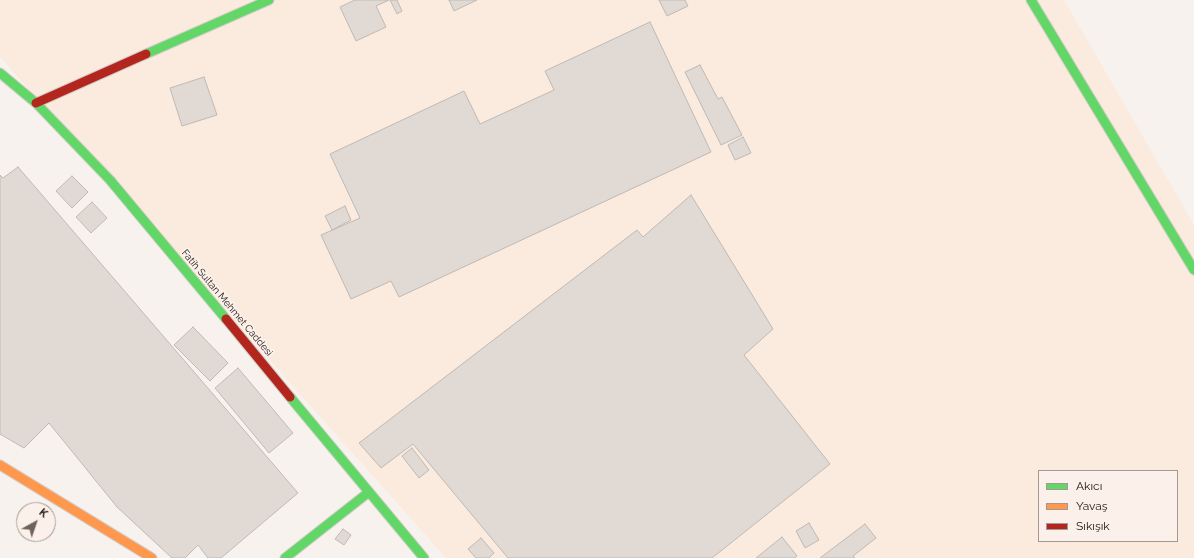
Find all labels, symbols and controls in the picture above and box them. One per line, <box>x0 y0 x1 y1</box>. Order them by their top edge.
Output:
street label: Fatih Sultan Mehmet Caddesi <box>179 247 275 359</box>
legend <box>1038 470 1178 542</box>
text: Akıcı <box>1076 479 1102 493</box>
text: Yavaş <box>1076 499 1108 513</box>
north arrow <box>16 502 56 542</box>
text: K <box>36 506 50 521</box>
text: Sıkışık <box>1076 519 1110 533</box>

